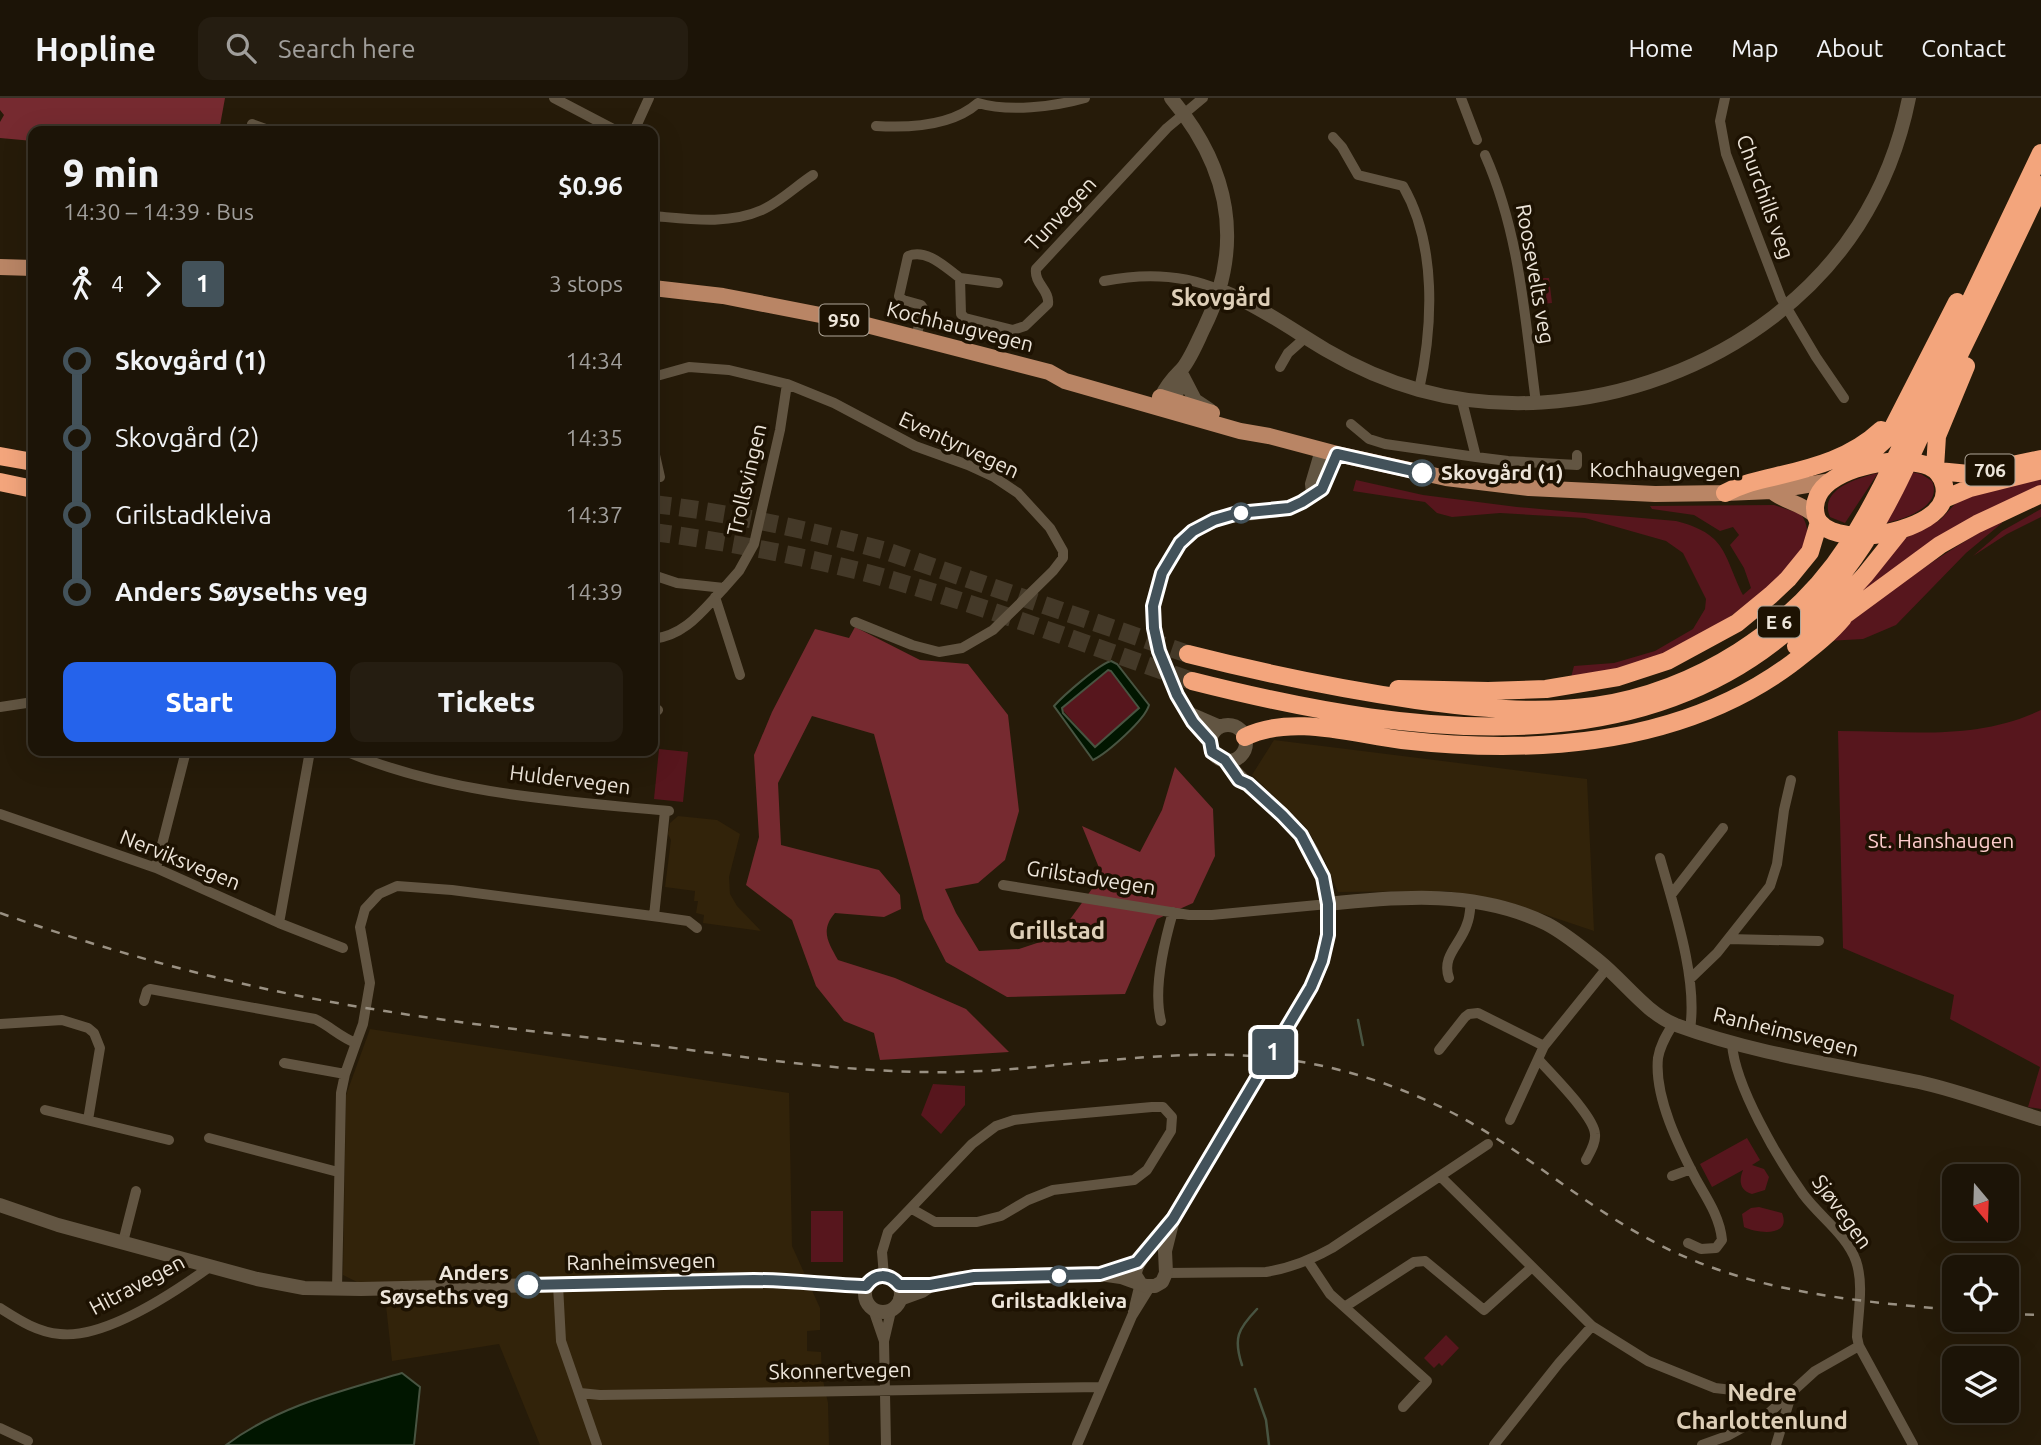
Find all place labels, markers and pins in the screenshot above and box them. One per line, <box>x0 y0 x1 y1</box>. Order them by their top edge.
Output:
marker: Skovgård (1) <box>1409 460 1435 486</box>
place label: Skovgård (1) <box>1441 460 1564 484</box>
unlabelled marker <box>1231 503 1251 523</box>
place label: Anders Søyseths veg <box>380 1260 509 1308</box>
marker: Grilstadkleiva <box>1049 1266 1069 1286</box>
marker: Anders Søyseths veg <box>515 1272 541 1298</box>
place label: Grilstadkleiva <box>991 1288 1127 1312</box>

